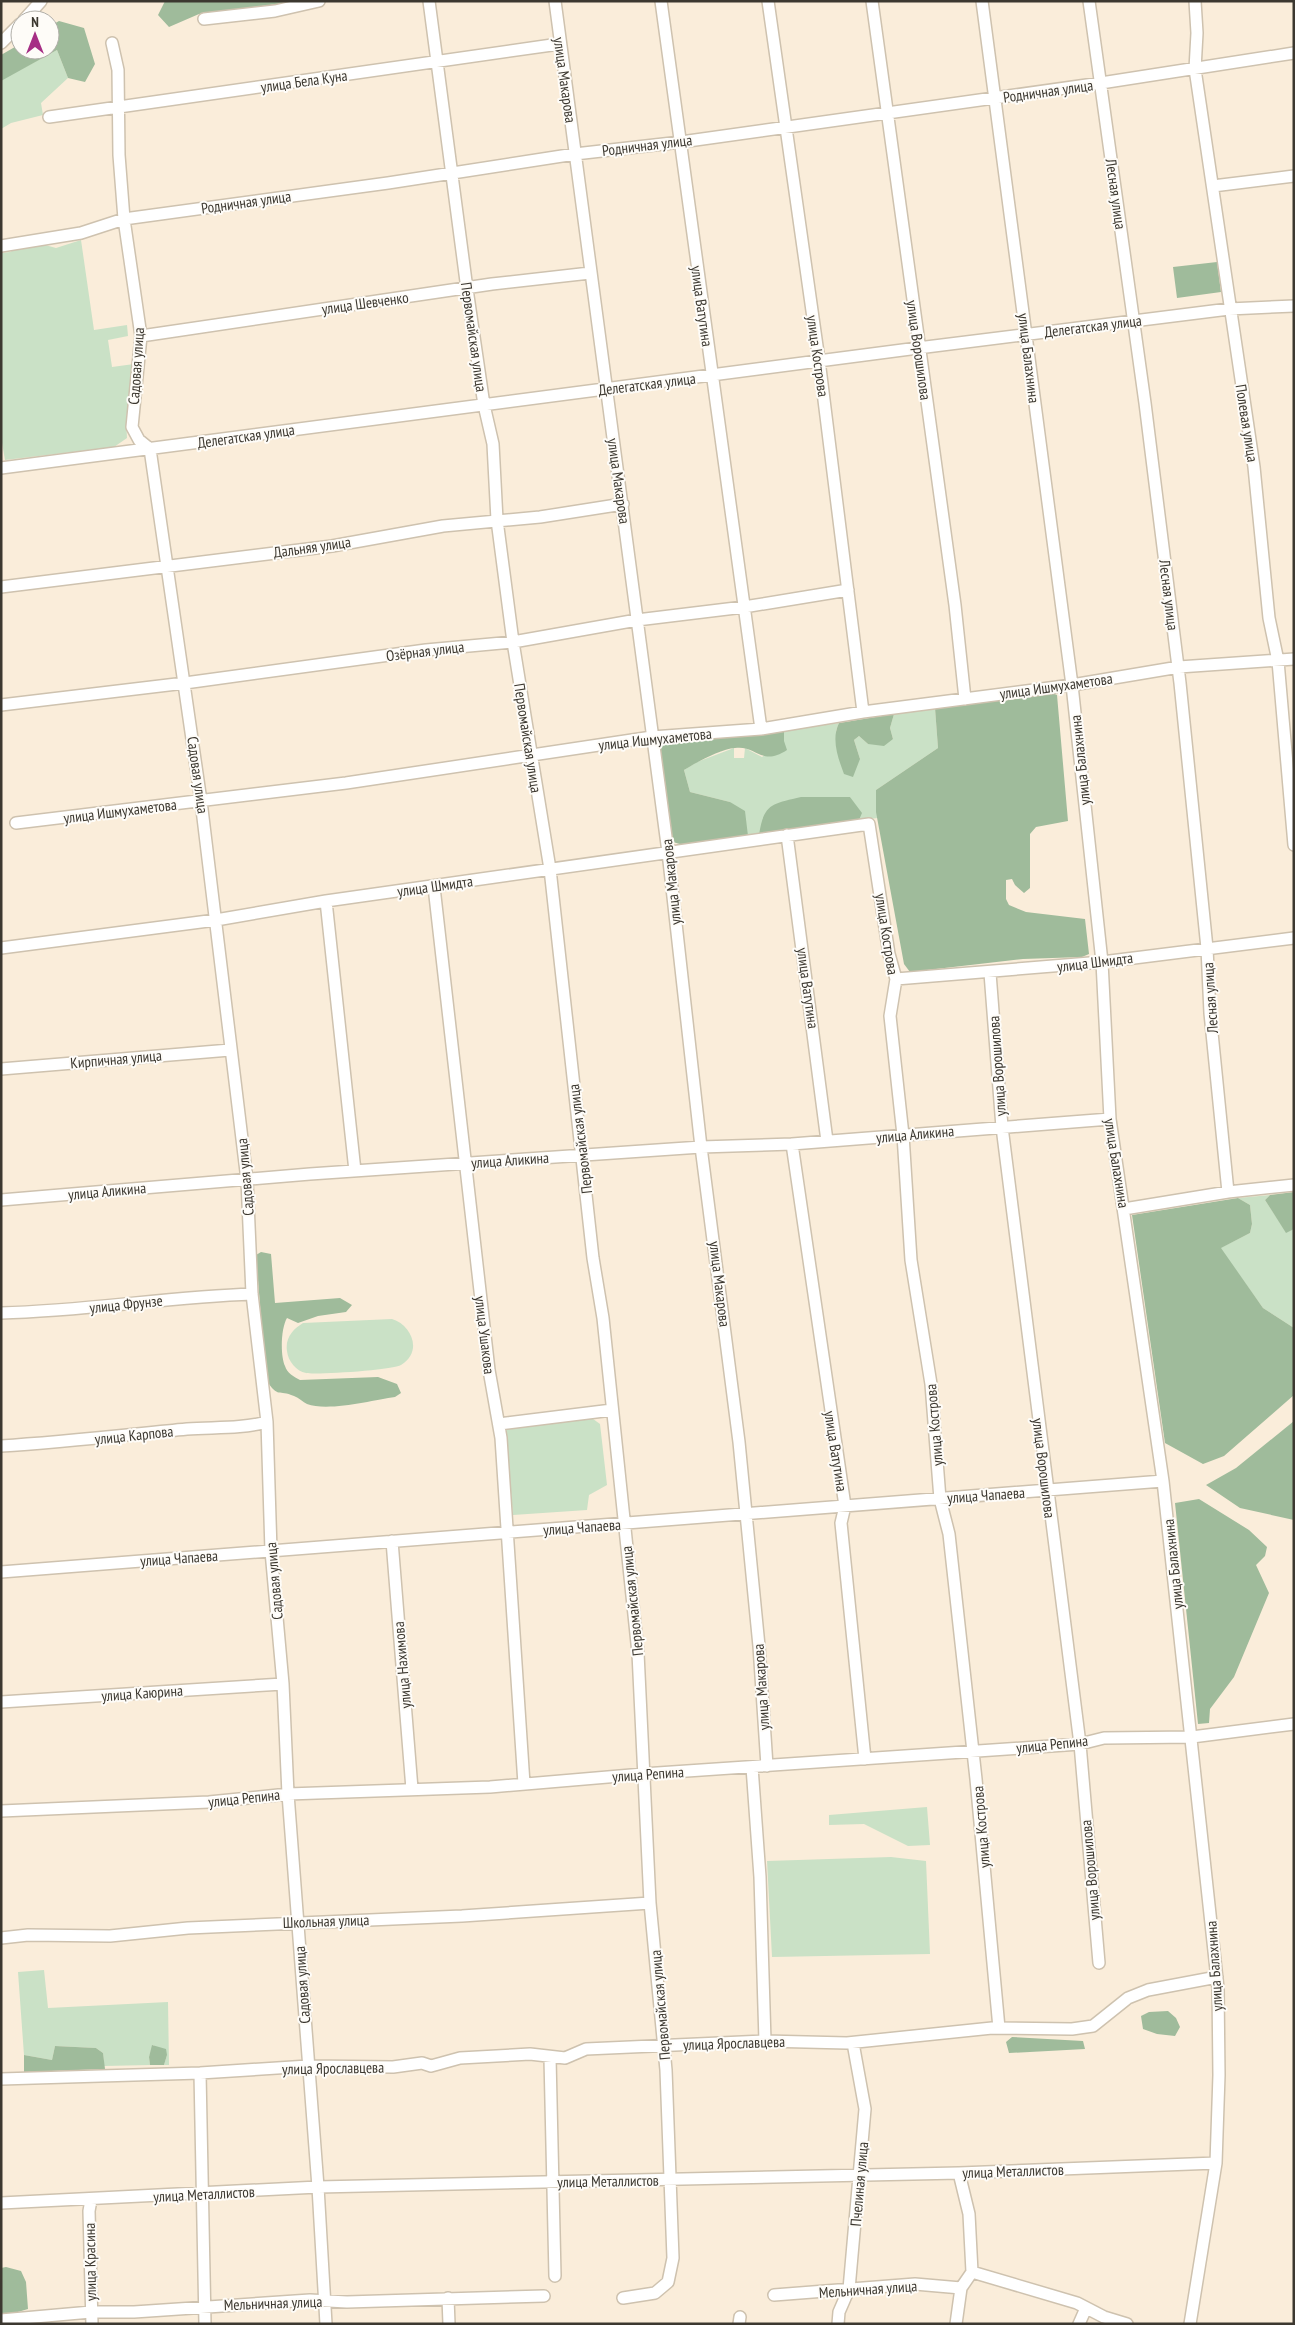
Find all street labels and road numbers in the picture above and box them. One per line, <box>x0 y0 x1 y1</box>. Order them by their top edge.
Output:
street label: улица Макарова <box>550 36 580 124</box>
street label: улица Бела Куна <box>259 66 349 96</box>
street label: Родничная улица <box>1002 75 1094 107</box>
street label: Родничная улица <box>601 130 693 160</box>
street label: Лесная улица <box>1102 156 1130 231</box>
street label: Родничная улица <box>200 186 292 218</box>
street label: улица Ватутина <box>687 264 717 348</box>
street label: Первомайская улица <box>457 281 491 393</box>
street label: улица Шевченко <box>320 288 410 318</box>
street label: улица Ворошилова <box>903 299 935 401</box>
street label: Делегатская улица <box>1043 311 1143 341</box>
street label: улица Балахнина <box>1014 312 1044 404</box>
street label: улица Кострова <box>803 314 833 398</box>
street label: Садовая улица <box>124 327 148 405</box>
street label: Делегатская улица <box>597 369 697 399</box>
street label: Полевая улица <box>1231 383 1263 463</box>
street label: Делегатская улица <box>196 420 296 452</box>
street label: улица Макарова <box>604 437 634 525</box>
street label: Дальняя улица <box>272 532 352 562</box>
street label: Лесная улица <box>1155 558 1183 631</box>
street label: Озёрная улица <box>385 637 465 665</box>
street label: улица Ишмухаметова <box>998 669 1114 703</box>
street label: Первомайская улица <box>510 682 546 794</box>
street label: улица Балахнина <box>1066 714 1094 806</box>
street label: улица Ишмухаметова <box>597 724 713 754</box>
street label: Садовая улица <box>183 735 213 815</box>
street label: улица Ишмухаметова <box>62 795 178 827</box>
street label: улица Макарова <box>657 838 685 926</box>
street label: улица Шмидта <box>396 871 474 901</box>
street label: улица Кострова <box>871 892 903 976</box>
street label: улица Ватутина <box>793 946 823 1030</box>
street label: улица Шмидта <box>1056 948 1134 976</box>
street label: Лесная улица <box>1198 962 1222 1035</box>
street label: улица Ворошилова <box>984 1015 1010 1117</box>
street label: Кирпичная улица <box>70 1046 162 1072</box>
street label: Первомайская улица <box>564 1083 596 1195</box>
street label: улица Балахнина <box>1101 1117 1133 1209</box>
street label: улица Аликина <box>875 1121 955 1147</box>
street label: Садовая улица <box>232 1137 258 1217</box>
street label: улица Аликина <box>470 1148 550 1172</box>
street label: улица Аликина <box>67 1178 147 1204</box>
street label: улица Макарова <box>705 1240 735 1328</box>
street label: улица Фрунзе <box>88 1291 164 1317</box>
street label: улица Ушакова <box>471 1295 499 1375</box>
street label: улица Кострова <box>921 1383 947 1467</box>
street label: улица Ватутина <box>820 1409 852 1493</box>
street label: улица Ворошилова <box>1028 1417 1060 1519</box>
street label: улица Карпова <box>94 1421 174 1449</box>
street label: улица Чапаева <box>946 1483 1026 1507</box>
street label: улица Чапаева <box>542 1515 622 1539</box>
street label: улица Балахнина <box>1159 1518 1187 1610</box>
street label: Садовая улица <box>261 1541 287 1621</box>
street label: Первомайская улица <box>617 1545 647 1657</box>
street label: улица Чапаева <box>139 1546 219 1570</box>
street label: улица Нахимова <box>389 1621 415 1709</box>
street label: улица Макарова <box>749 1643 773 1731</box>
street label: улица Каюрина <box>101 1681 183 1705</box>
street label: улица Репина <box>1015 1731 1089 1757</box>
street label: улица Репина <box>611 1762 685 1786</box>
street label: улица Репина <box>207 1785 281 1811</box>
street label: улица Кострова <box>968 1785 994 1869</box>
street label: улица Ворошилова <box>1076 1819 1104 1921</box>
street label: Школьная улица <box>282 1910 370 1932</box>
street label: улица Балахнина <box>1201 1920 1227 2012</box>
street label: Садовая улица <box>290 1946 314 2024</box>
street label: Первомайская улица <box>646 1949 674 2061</box>
street label: улица Ярославцева <box>683 2032 785 2054</box>
street label: улица Ярославцева <box>282 2058 384 2078</box>
street label: Пчелиная улица <box>846 2141 872 2227</box>
street label: улица Металлистов <box>962 2160 1064 2182</box>
street label: улица Металлистов <box>557 2171 659 2191</box>
street label: улица Металлистов <box>153 2182 255 2206</box>
street label: улица Красина <box>80 2223 100 2301</box>
street label: Мельничная улица <box>818 2276 918 2302</box>
street label: Мельничная улица <box>223 2292 323 2314</box>

